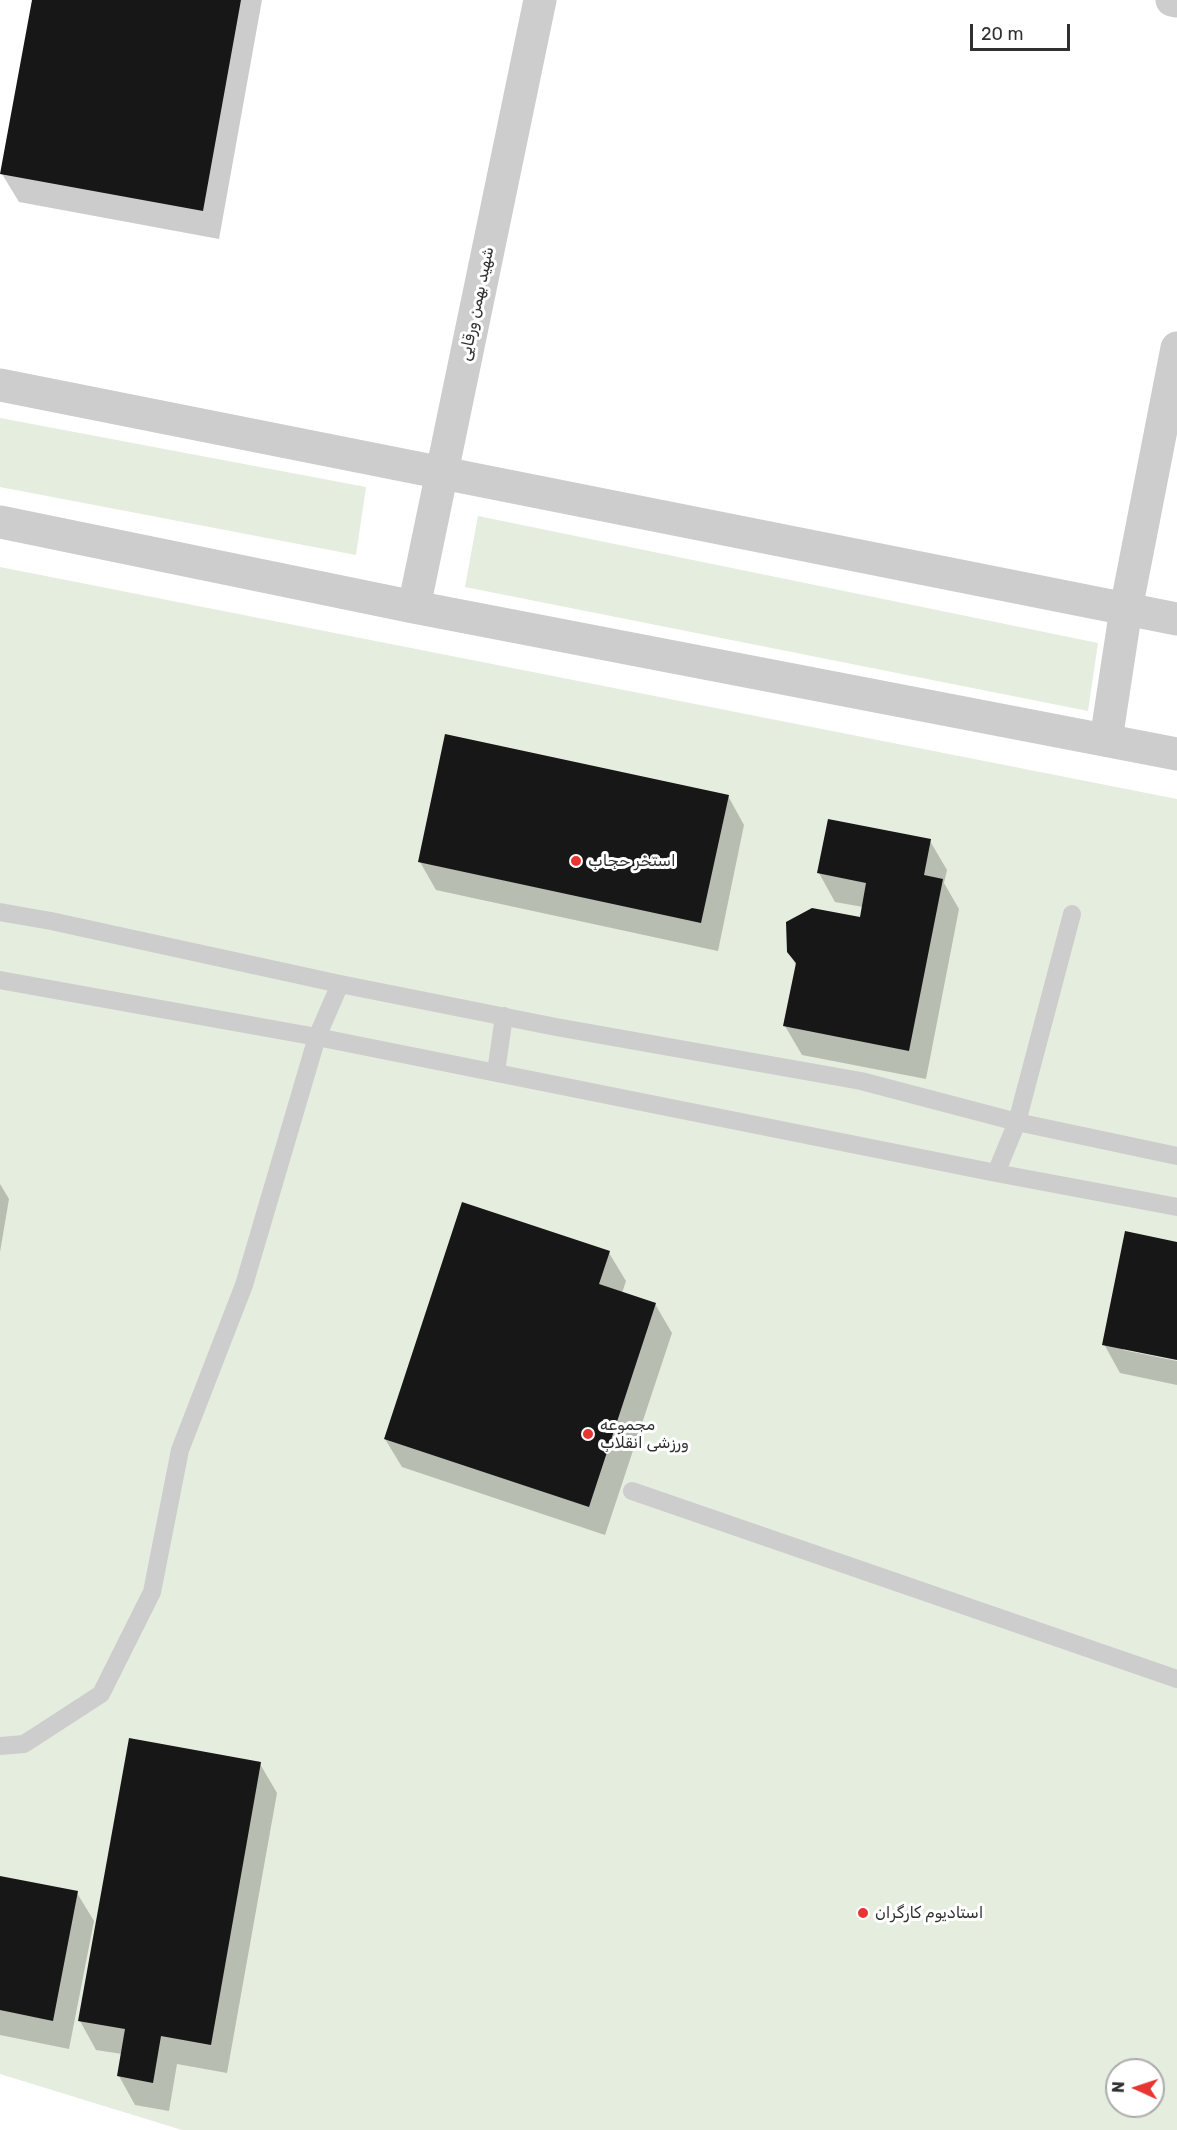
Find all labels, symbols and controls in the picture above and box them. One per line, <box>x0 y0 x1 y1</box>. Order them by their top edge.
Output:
scale bar <box>973 12 1074 50</box>
text: 20 m <box>981 23 1023 45</box>
street label: شهید بهمن ورقایی <box>456 245 498 363</box>
place label: استخر حجاب <box>588 851 676 871</box>
marker: استخر حجاب <box>569 854 583 868</box>
place label: مجموعه ورزشی انقلاب <box>600 1415 689 1453</box>
marker: مجموعه ورزشی انقلاب <box>581 1427 595 1441</box>
place label: استادیوم کارگران <box>875 1903 983 1923</box>
marker: استادیوم کارگران <box>856 1906 870 1920</box>
north arrow <box>1105 2058 1165 2118</box>
text: N <box>1109 2081 1128 2093</box>

